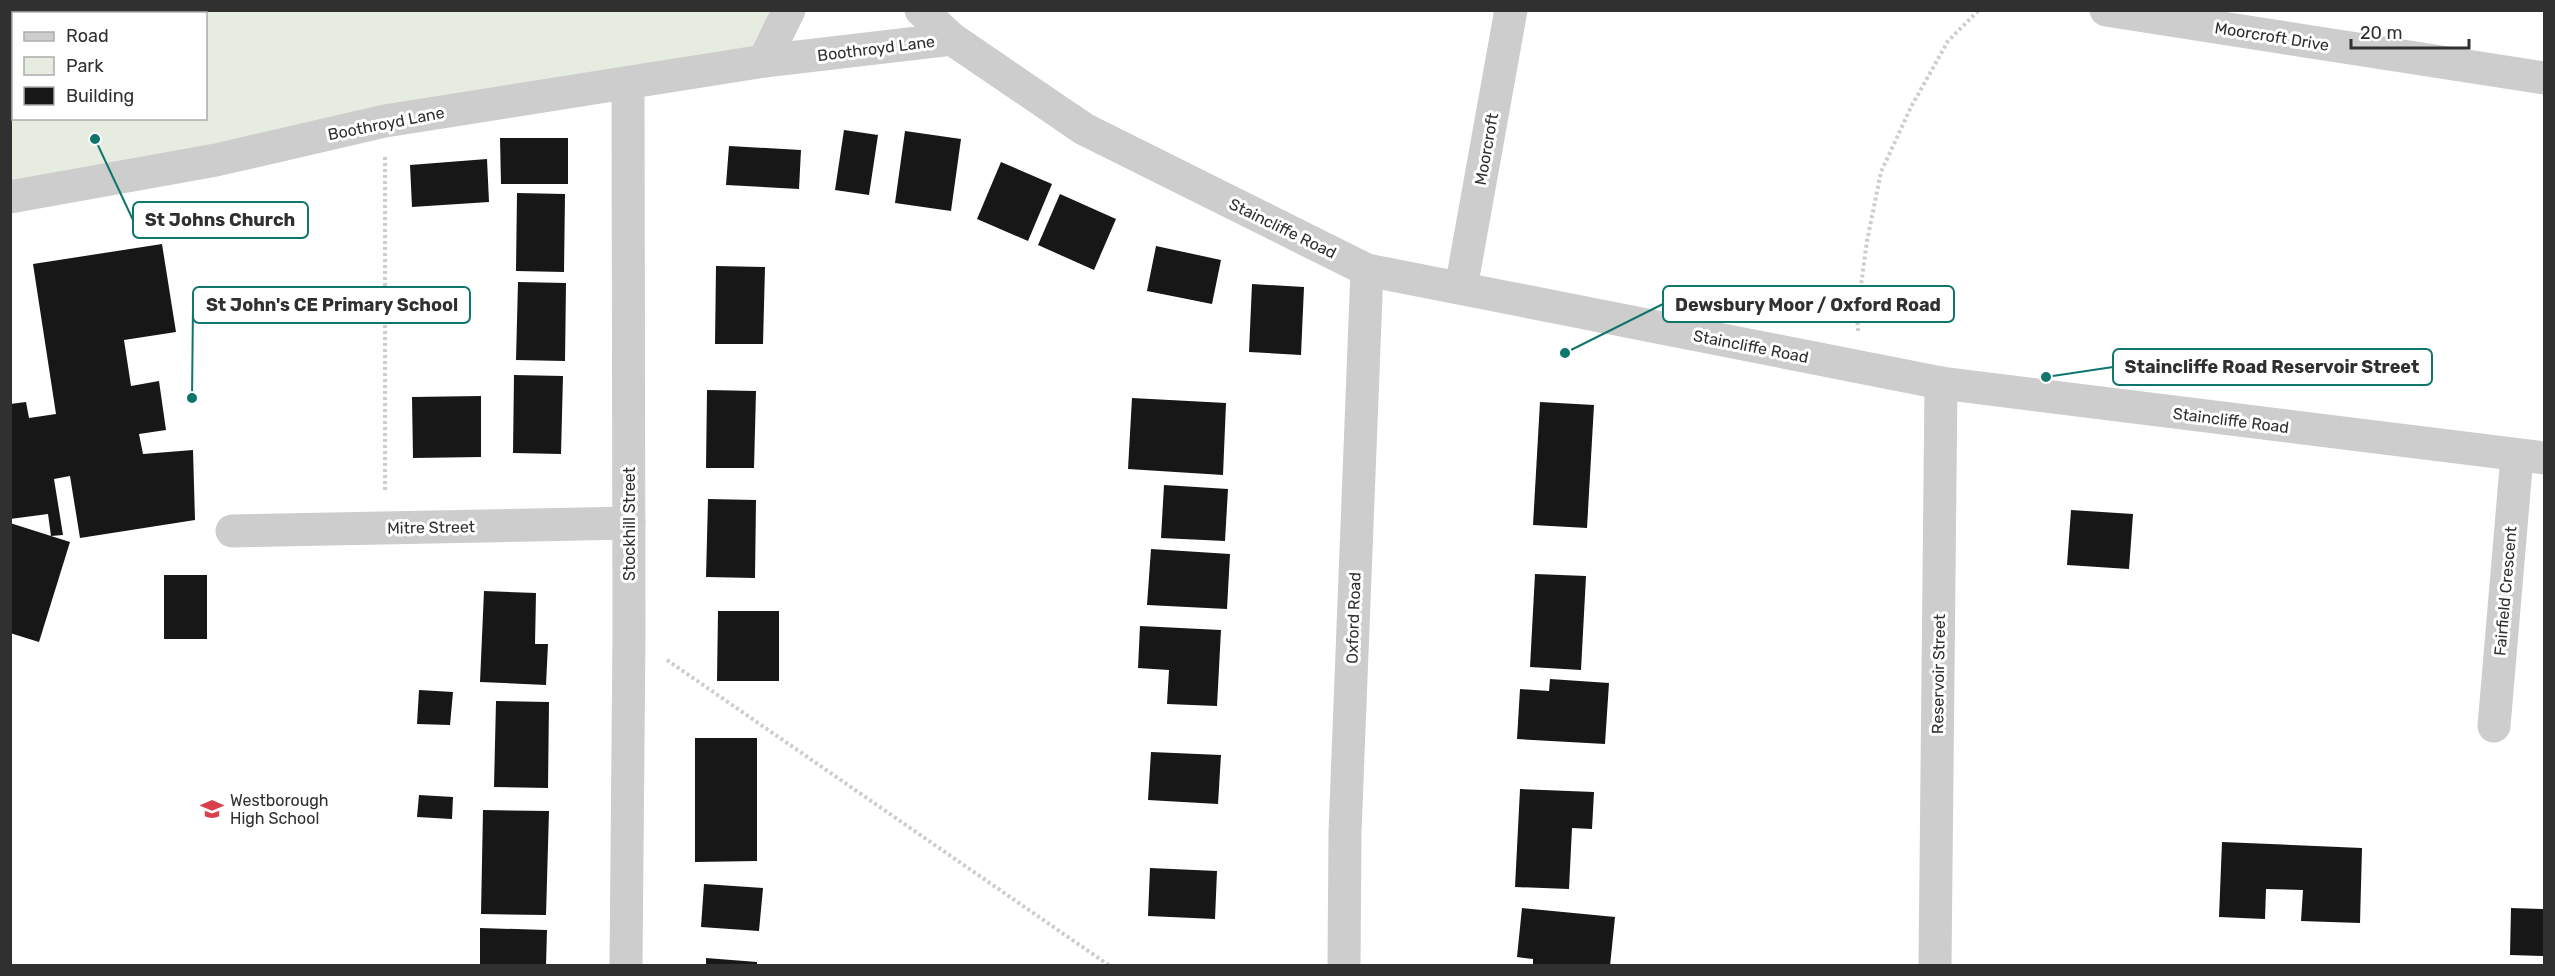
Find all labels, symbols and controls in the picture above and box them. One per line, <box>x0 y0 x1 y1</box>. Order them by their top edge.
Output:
legend <box>12 12 207 120</box>
scale bar <box>2351 12 2470 50</box>
street label: Moorcroft Drive <box>2213 18 2331 55</box>
text: 20 m <box>2360 22 2402 44</box>
text: Road <box>66 25 109 47</box>
street label: Boothroyd Lane <box>816 32 936 65</box>
text: Park <box>66 55 104 77</box>
text: Building <box>66 85 134 107</box>
street label: Boothroyd Lane <box>326 103 446 144</box>
street label: Moorcroft <box>1471 111 1502 187</box>
street label: Staincliffe Road <box>1226 194 1339 263</box>
callout: St Johns Church <box>133 202 308 238</box>
text: St Johns Church <box>145 209 295 231</box>
callout: Dewsbury Moor / Oxford Road <box>1663 286 1954 322</box>
callout: St John's CE Primary School <box>193 287 470 323</box>
text: St John's CE Primary School <box>206 294 458 316</box>
text: Dewsbury Moor / Oxford Road <box>1675 294 1941 316</box>
street label: Staincliffe Road <box>1692 326 1810 367</box>
callout: Staincliffe Road Reservoir Street <box>2113 349 2432 385</box>
text: Staincliffe Road Reservoir Street <box>2125 356 2419 378</box>
street label: Staincliffe Road <box>2172 404 2290 437</box>
street label: Stockhill Street <box>620 467 639 581</box>
street label: Mitre Street <box>387 517 475 538</box>
street label: Fairfield Crescent <box>2490 525 2521 657</box>
street label: Oxford Road <box>1342 572 1365 664</box>
street label: Reservoir Street <box>1928 614 1949 734</box>
place label: Westborough High School <box>230 791 329 828</box>
school or university icon: Westborough High School <box>199 796 225 822</box>

